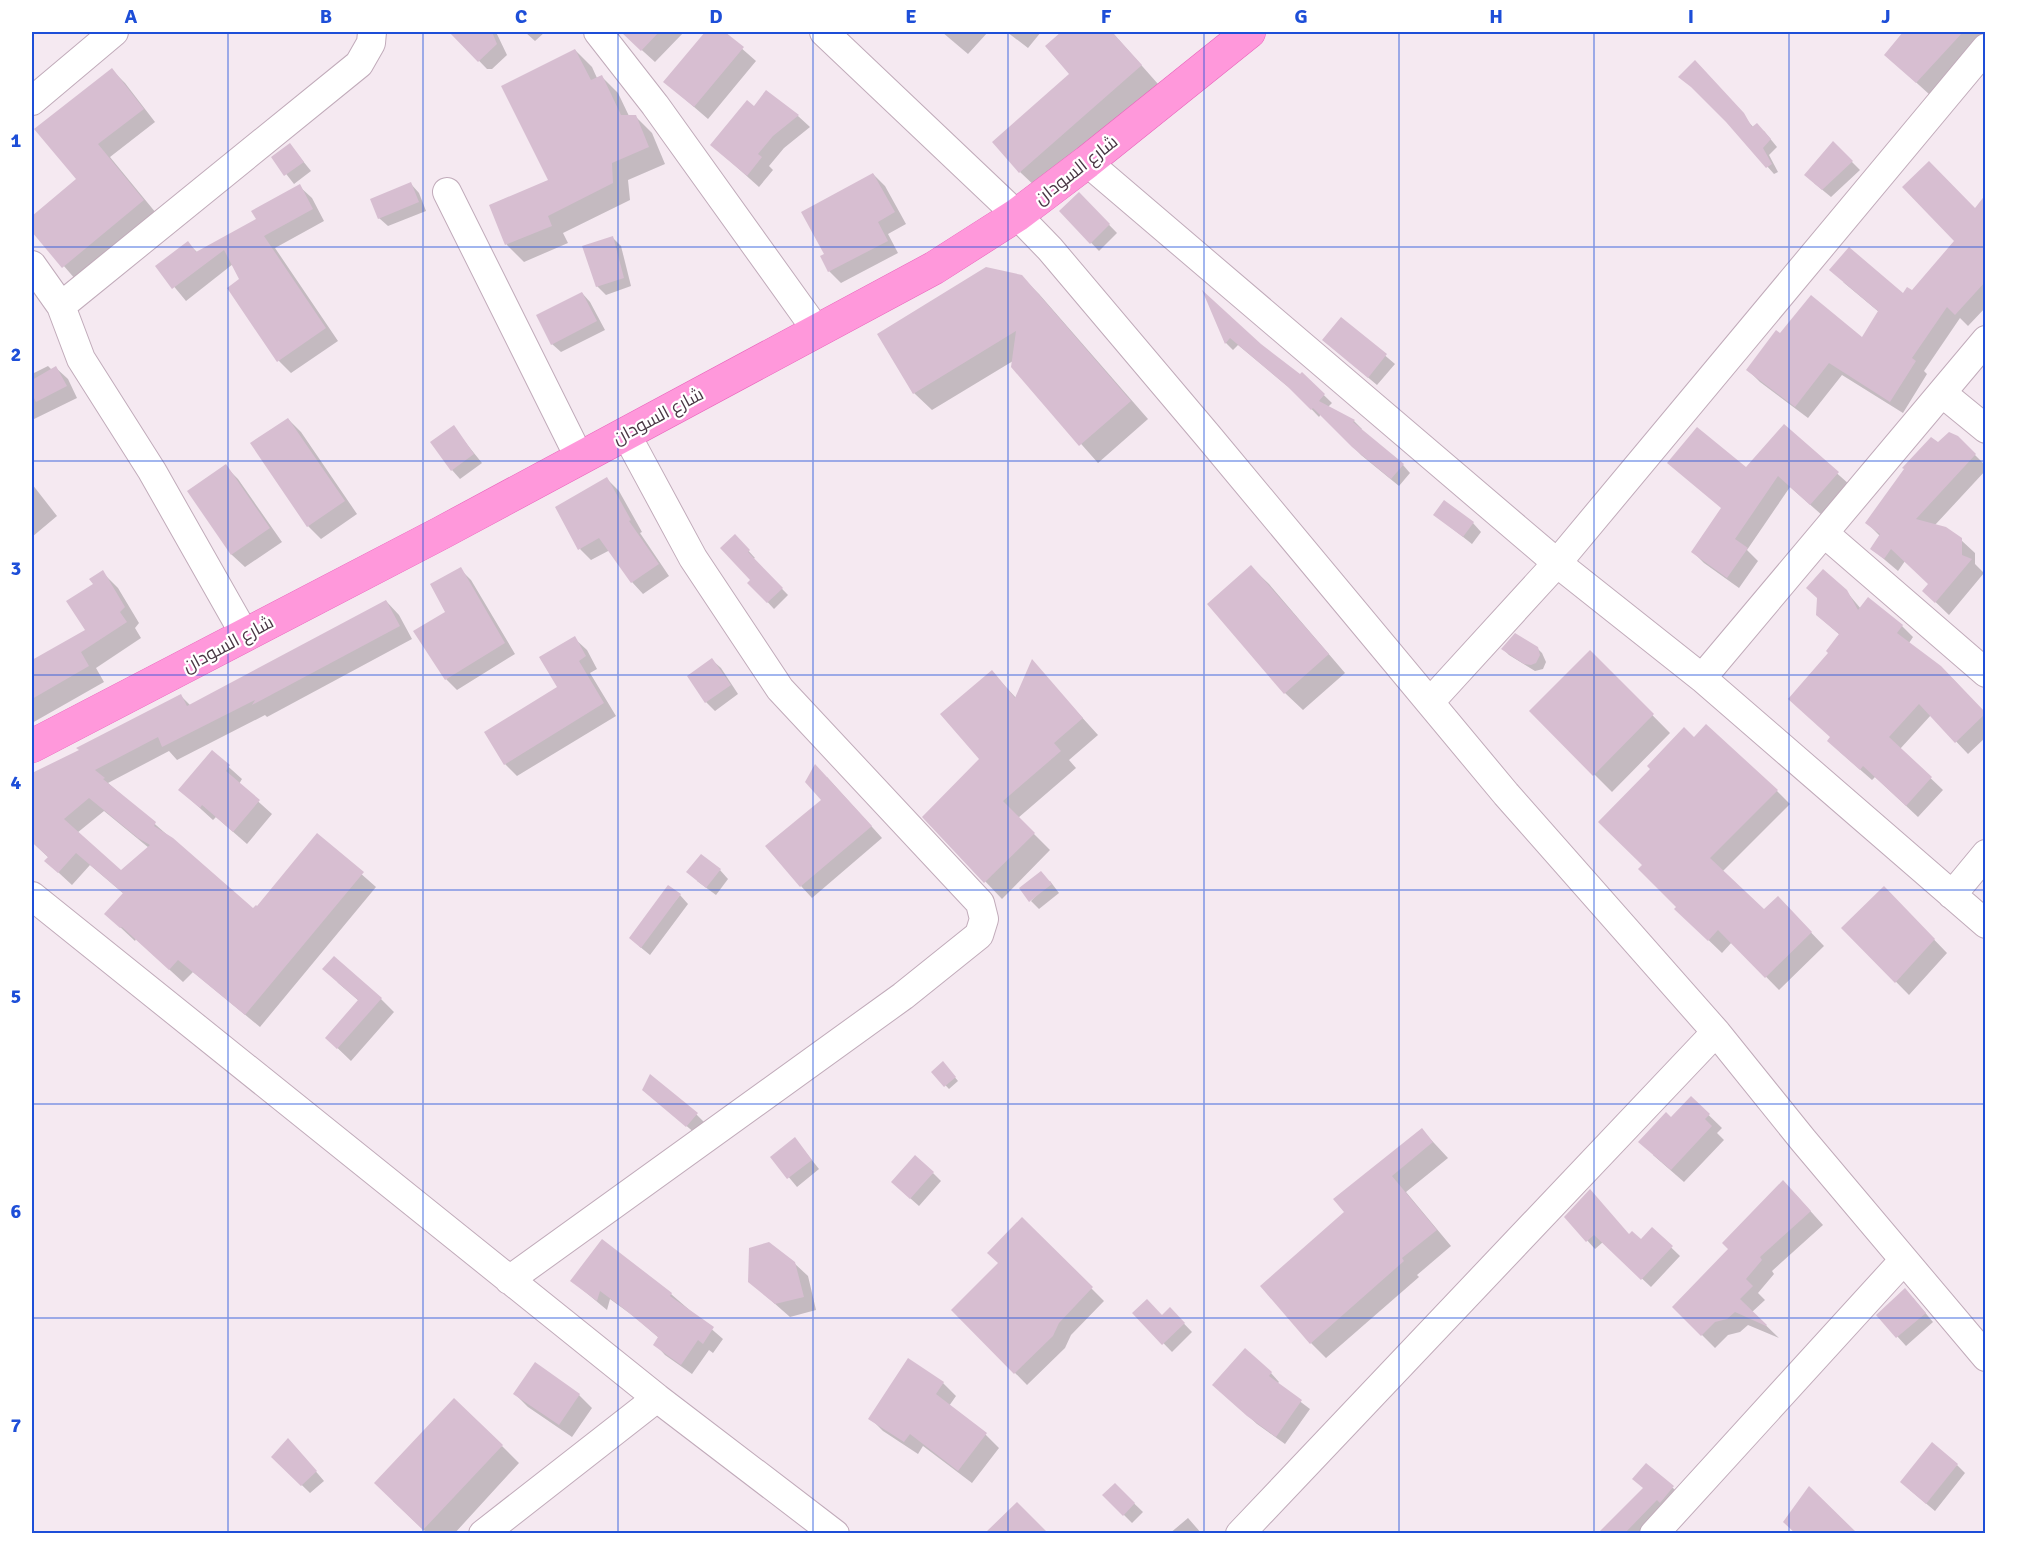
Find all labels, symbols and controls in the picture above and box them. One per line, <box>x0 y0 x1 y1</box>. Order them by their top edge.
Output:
text: A <box>125 4 138 29</box>
text: B <box>320 4 332 29</box>
text: C <box>515 4 527 29</box>
text: D <box>709 4 723 29</box>
text: E <box>905 4 917 29</box>
text: F <box>1101 4 1112 29</box>
text: G <box>1294 4 1308 29</box>
text: H <box>1489 4 1503 29</box>
text: I <box>1688 4 1694 29</box>
text: J <box>1881 4 1891 29</box>
text: 1 <box>11 128 22 153</box>
street label: شارع السودان <box>1030 131 1123 210</box>
text: 2 <box>11 342 21 367</box>
street label: شارع السودان <box>609 383 708 450</box>
text: 3 <box>11 556 21 581</box>
street label: شارع السودان <box>179 611 278 678</box>
text: 4 <box>11 770 22 795</box>
text: 5 <box>11 984 21 1009</box>
text: 6 <box>11 1199 22 1224</box>
text: 7 <box>11 1413 22 1438</box>

